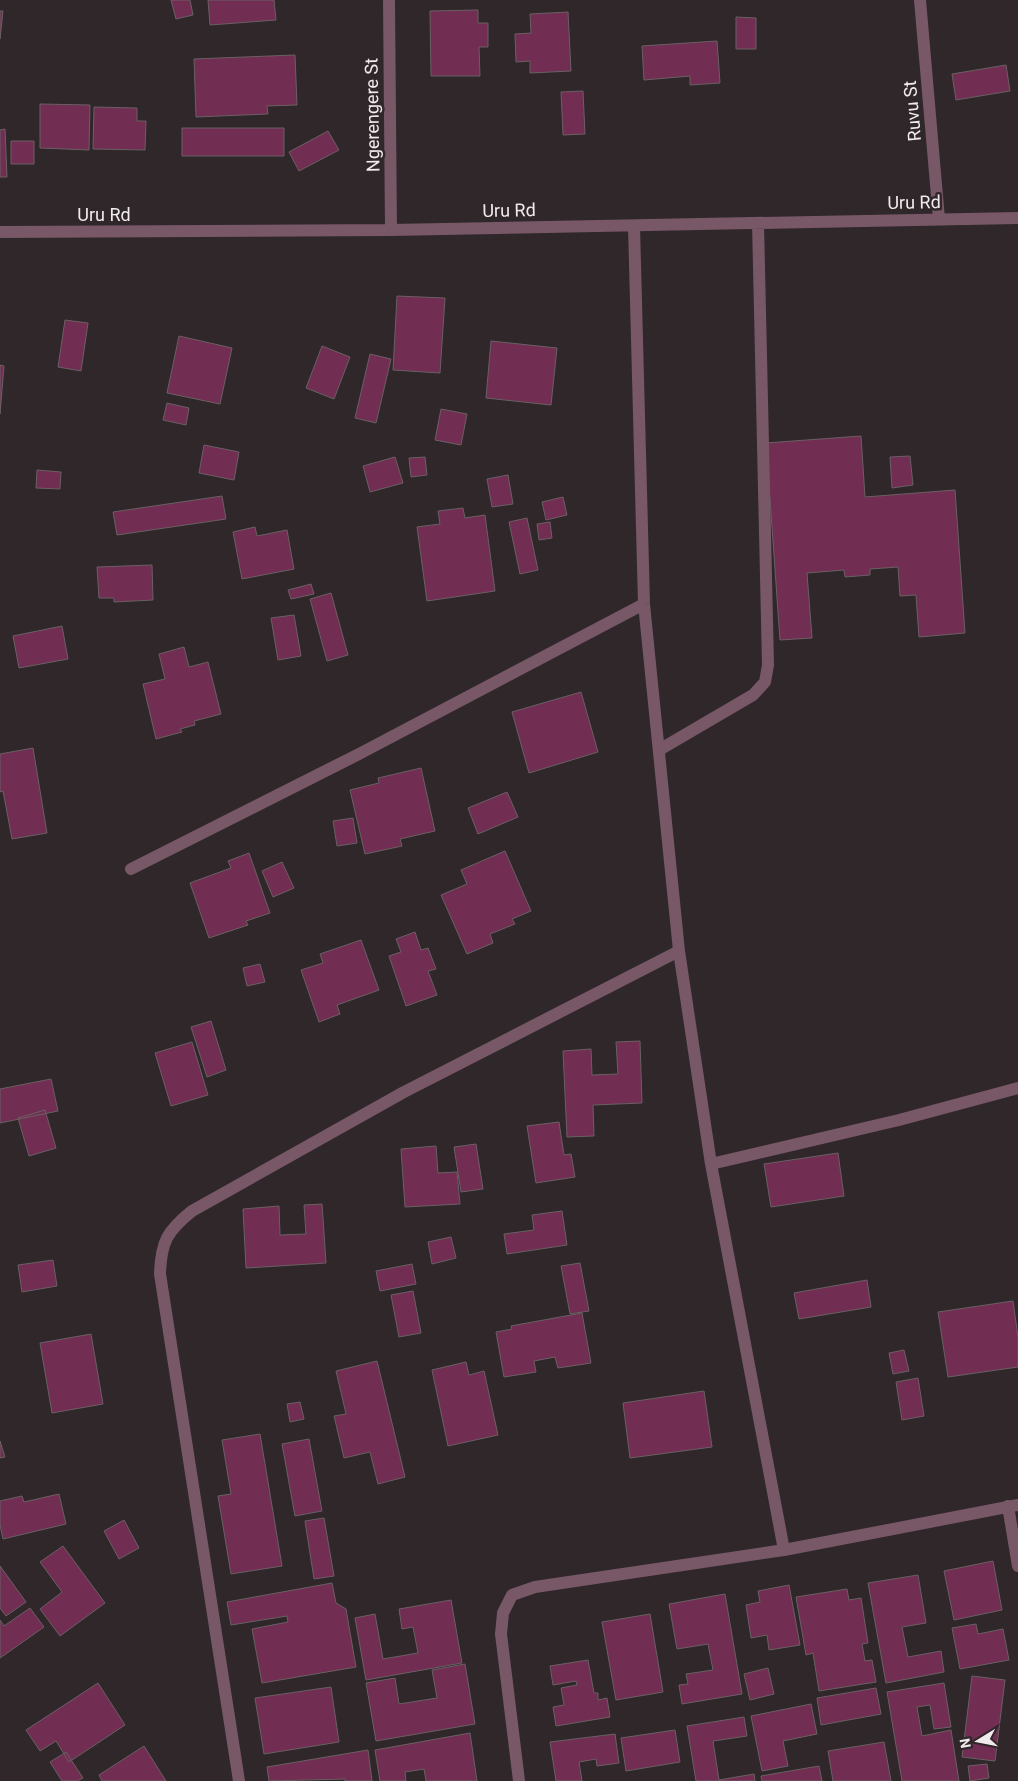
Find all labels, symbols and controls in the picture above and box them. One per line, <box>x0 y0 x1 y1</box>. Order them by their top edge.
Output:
street label: Ngerengere St <box>361 58 383 172</box>
street label: Ruvu St <box>899 80 925 142</box>
street label: Uru Rd <box>887 191 941 213</box>
street label: Uru Rd <box>482 199 536 221</box>
street label: Uru Rd <box>77 204 131 225</box>
north arrow <box>953 1716 1003 1766</box>
text: N <box>956 1737 974 1750</box>

